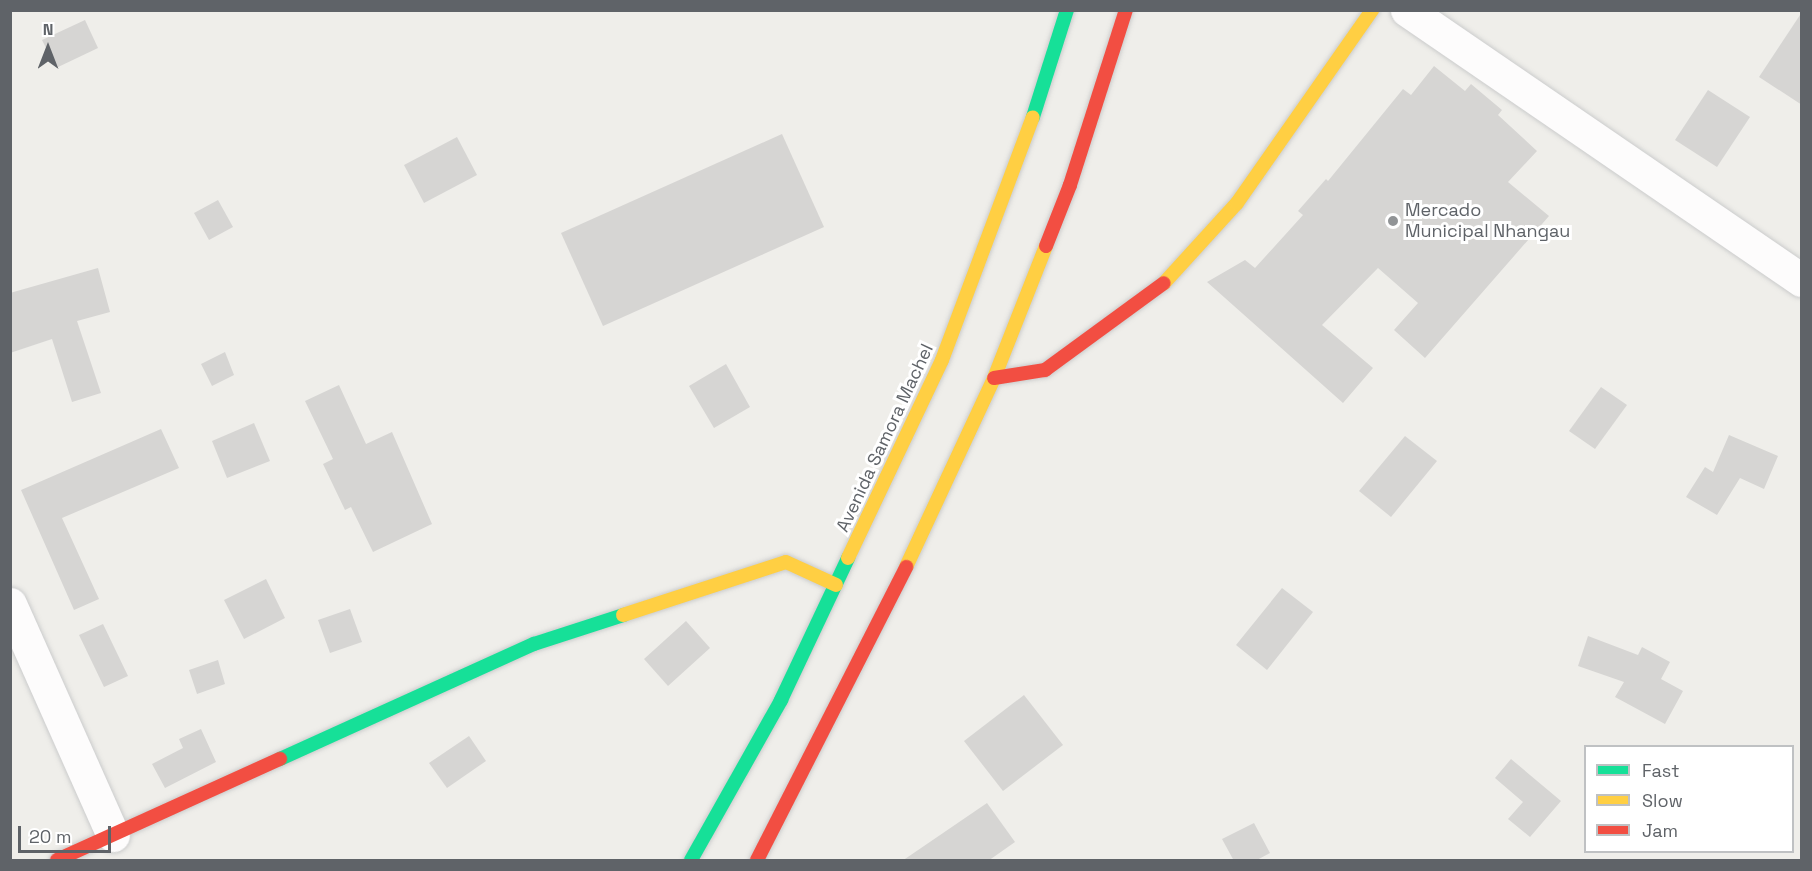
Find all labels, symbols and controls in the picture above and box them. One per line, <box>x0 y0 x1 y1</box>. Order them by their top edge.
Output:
north arrow <box>18 18 78 78</box>
text: N <box>43 19 53 40</box>
place label: Mercado Municipal Nhangau <box>1405 200 1570 242</box>
marker: Mercado Municipal Nhangau <box>1386 214 1400 228</box>
street label: Avenida Samora Machel <box>832 341 938 535</box>
legend <box>1584 745 1794 853</box>
text: Fast <box>1642 759 1679 782</box>
text: Slow <box>1642 789 1683 812</box>
scale bar <box>21 814 114 852</box>
text: Jam <box>1642 819 1678 842</box>
text: 20 m <box>29 825 72 848</box>

